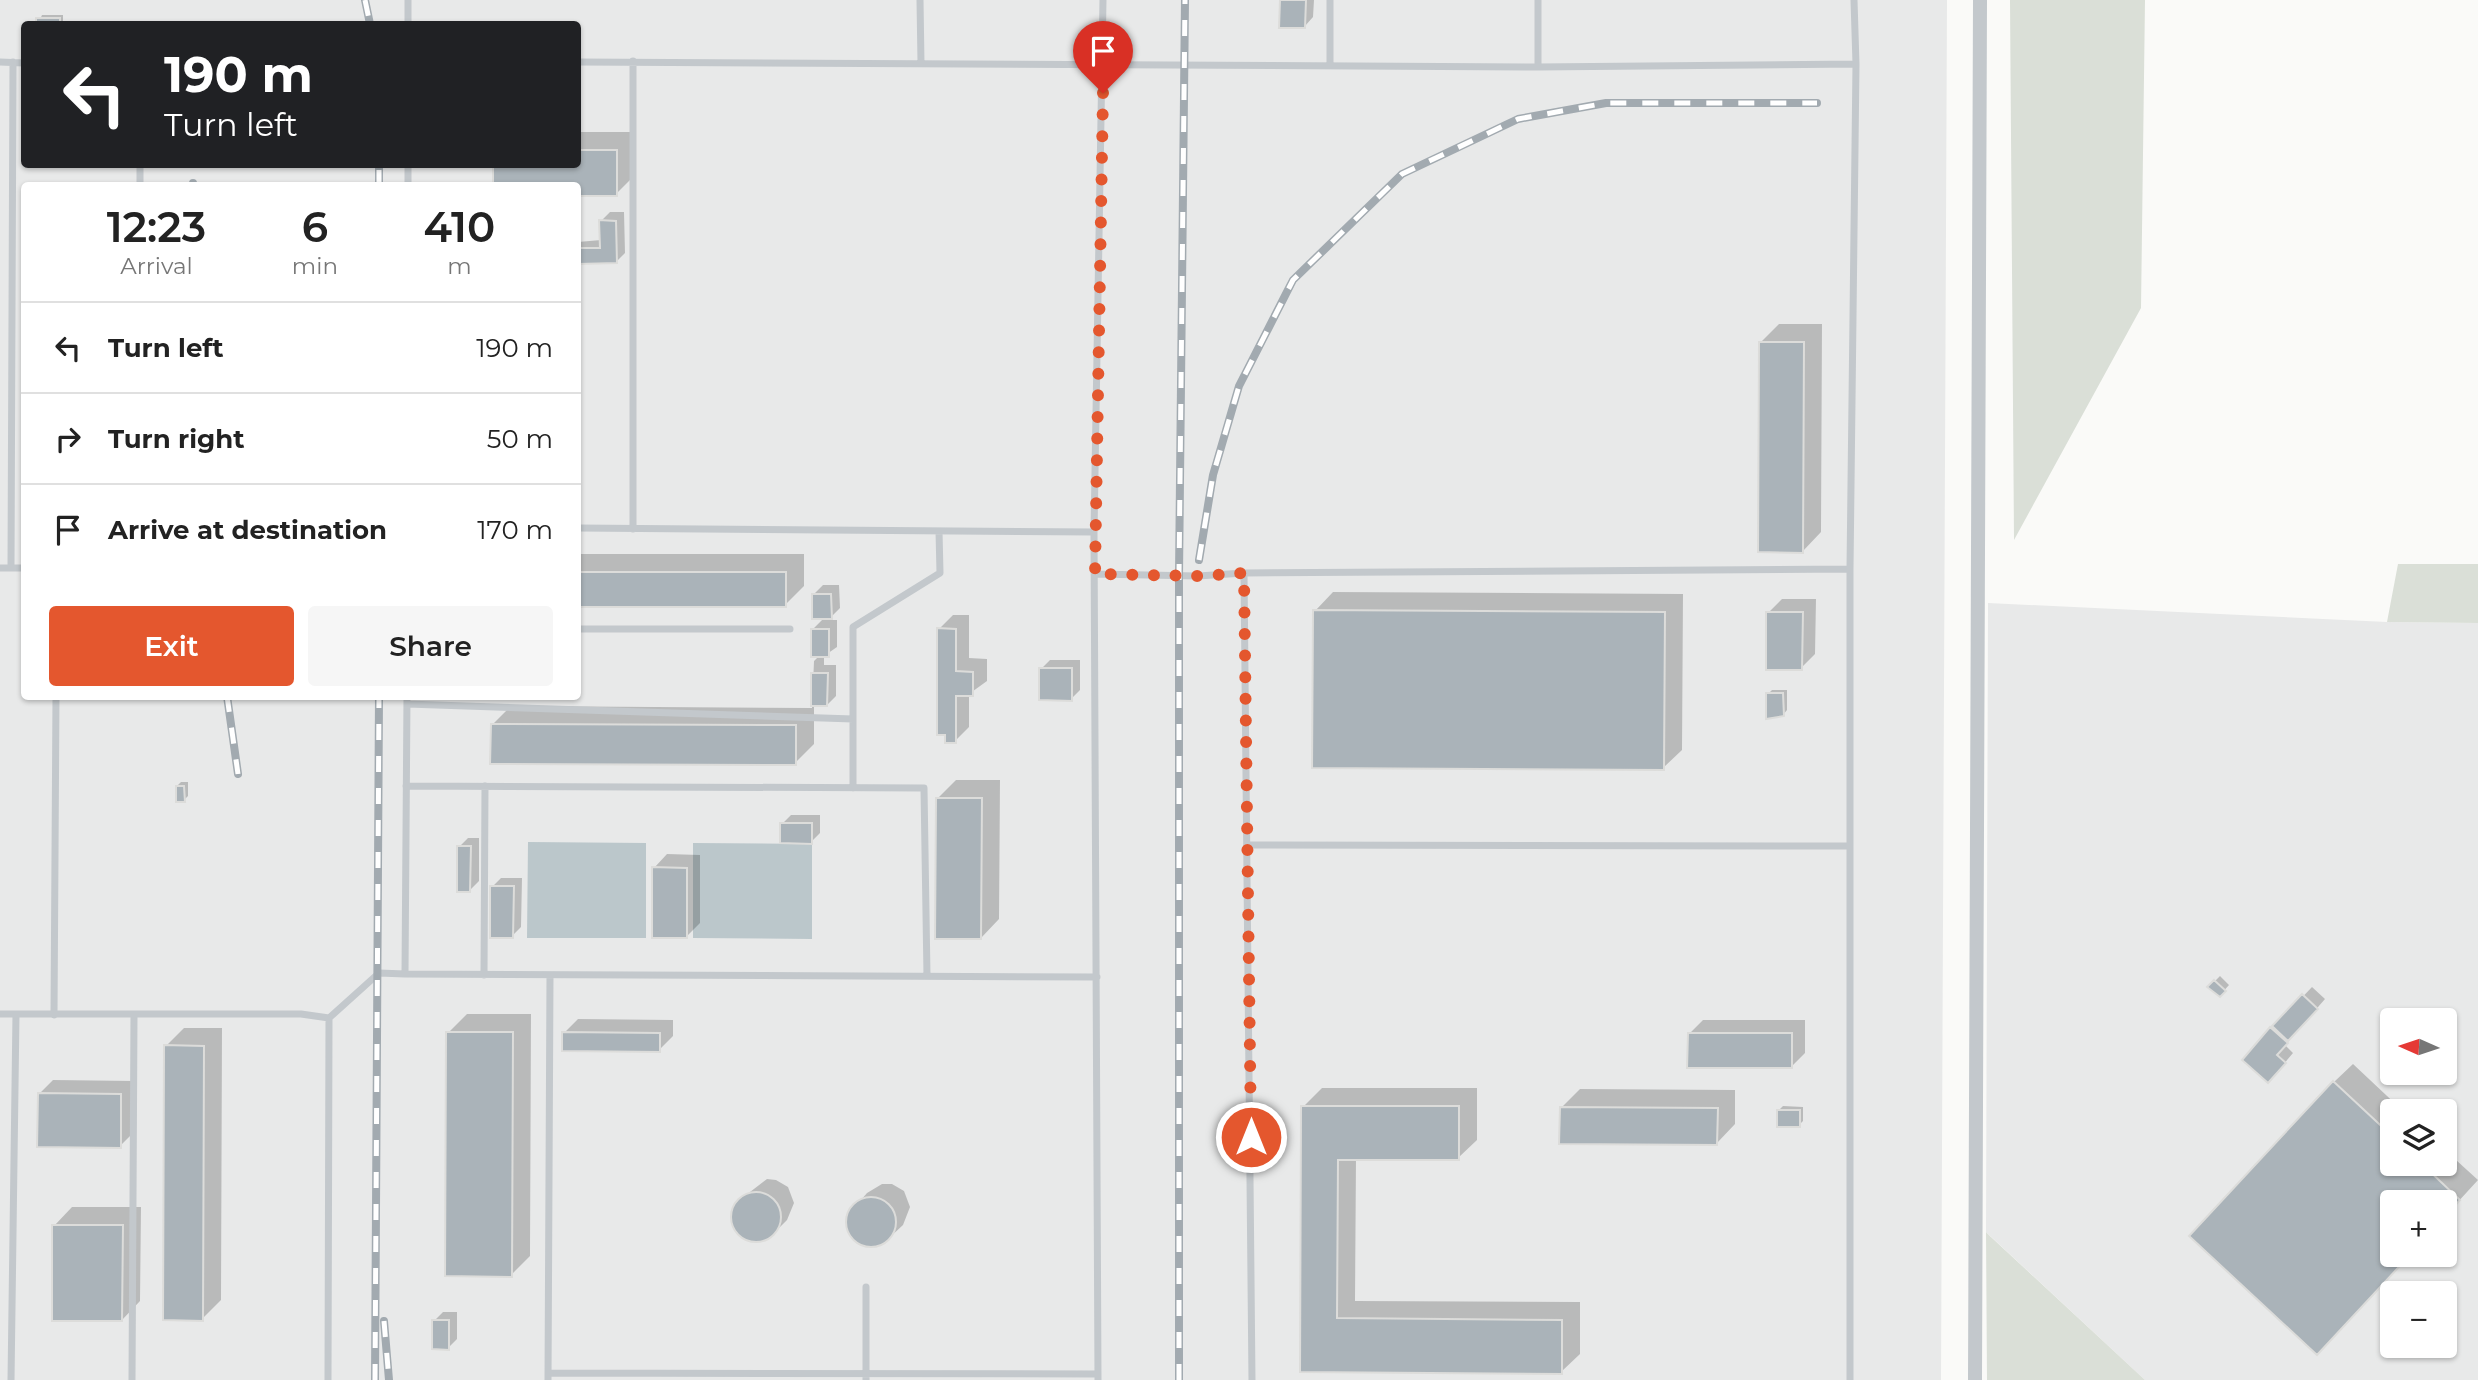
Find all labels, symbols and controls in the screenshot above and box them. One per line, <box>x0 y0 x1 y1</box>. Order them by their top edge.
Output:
pin <box>1073 21 1133 93</box>
icon: arrive <box>1084 32 1122 70</box>
text: 190 m <box>164 45 313 104</box>
icon: left <box>49 49 140 140</box>
text: Turn left <box>164 105 298 144</box>
text: 12:23 <box>107 201 206 253</box>
text: 6 <box>302 201 328 253</box>
text: 410 <box>424 201 495 253</box>
text: Arrival <box>120 252 193 280</box>
text: min <box>292 252 338 280</box>
text: m <box>447 252 472 280</box>
icon: left <box>49 329 87 367</box>
text: Turn left <box>108 332 224 364</box>
text: 190 m <box>476 332 553 364</box>
icon: right <box>49 420 87 458</box>
text: Turn right <box>108 423 244 455</box>
text: 50 m <box>487 423 553 455</box>
icon: arrive <box>49 511 87 549</box>
text: Arrive at destination <box>108 514 387 546</box>
text: 170 m <box>477 514 553 546</box>
button: Exit <box>49 606 294 686</box>
button: Share <box>308 606 553 686</box>
north arrow <box>2380 1008 2457 1085</box>
map controls <box>2380 1008 2457 1358</box>
button: layers <box>2380 1099 2457 1176</box>
position arrow <box>1214 1100 1288 1174</box>
button: + <box>2380 1190 2457 1267</box>
button: − <box>2380 1281 2457 1358</box>

